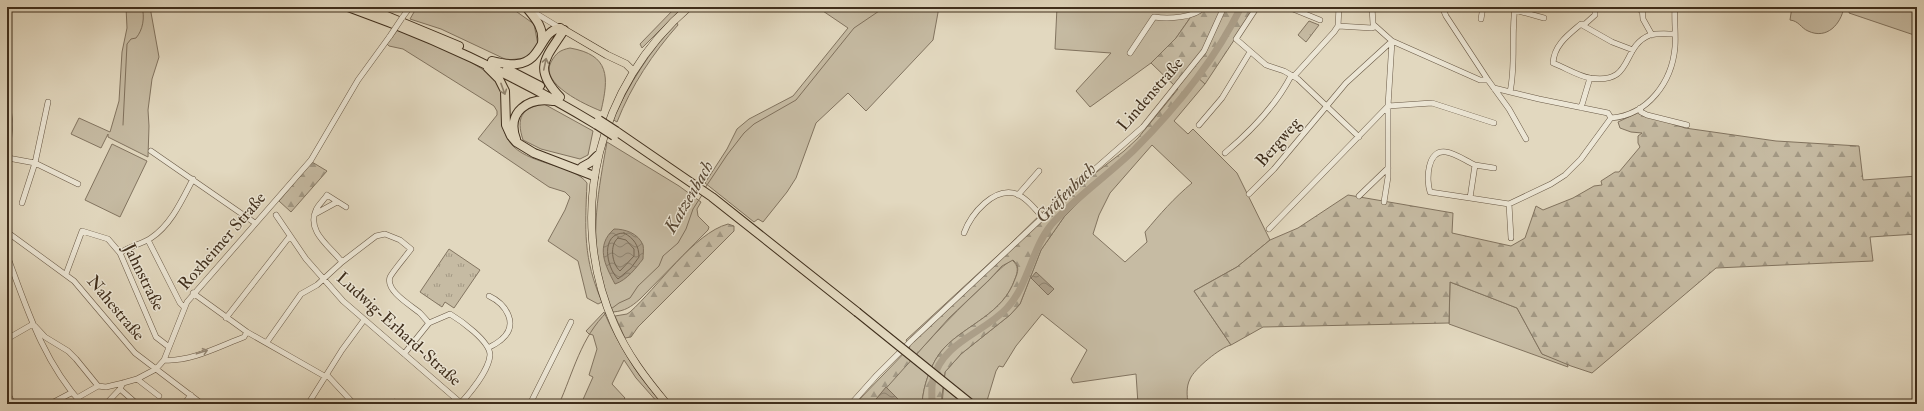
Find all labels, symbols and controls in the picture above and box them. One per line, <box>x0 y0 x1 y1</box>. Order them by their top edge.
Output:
street label: Lindenstraße <box>1112 53 1188 135</box>
one-way arrow <box>542 57 550 70</box>
one-way arrow <box>500 82 508 94</box>
street label: Bergweg <box>1251 112 1306 171</box>
water label: Katzenbach <box>659 157 719 238</box>
water label: Gräfenbach <box>1031 158 1101 228</box>
street label: Roxheimer Straße <box>174 188 270 294</box>
street label: Jahnstraße <box>117 239 169 314</box>
street label: Ludwig-Erhard-Straße <box>332 267 466 391</box>
street label: Nahestraße <box>83 271 149 345</box>
one-way arrow <box>196 348 208 356</box>

